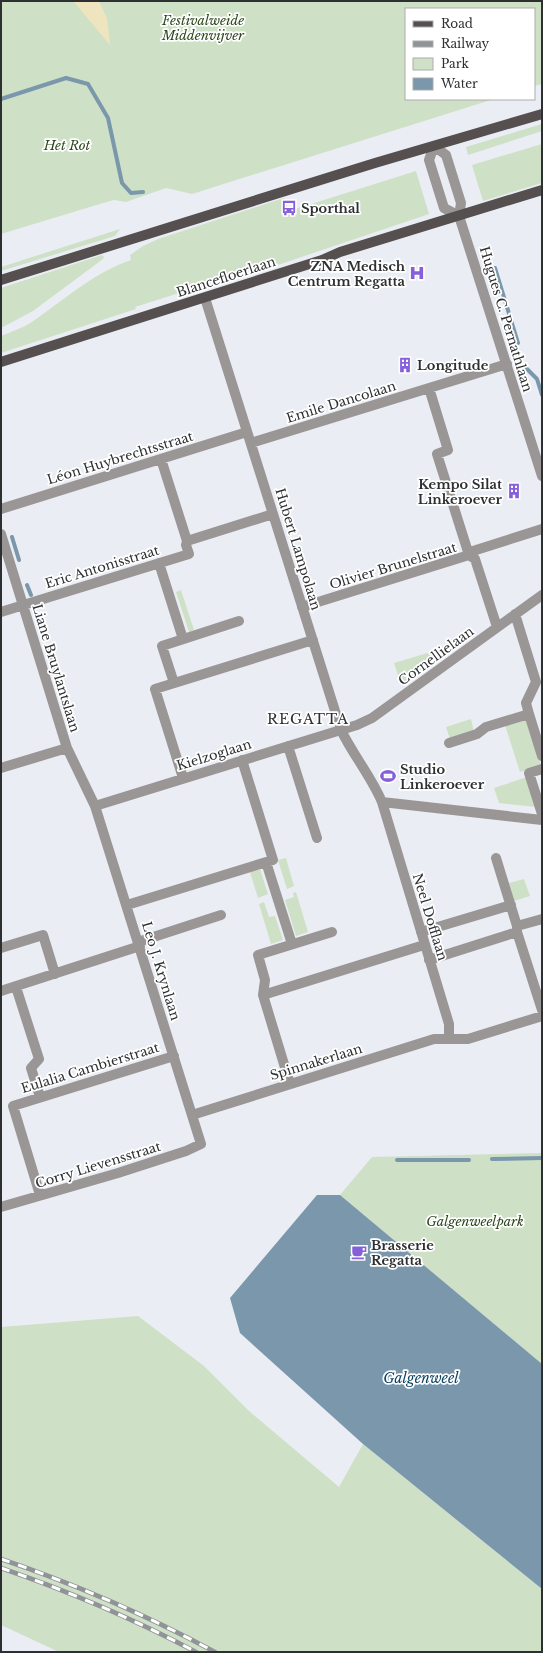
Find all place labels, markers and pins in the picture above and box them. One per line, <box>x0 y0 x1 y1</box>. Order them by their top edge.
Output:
bus stop icon: Sporthal <box>280 199 298 217</box>
place label: Sporthal <box>301 200 360 217</box>
place label: ZNA Medisch Centrum Regatta <box>288 258 406 290</box>
hospital icon: ZNA Medisch Centrum Regatta <box>408 264 426 282</box>
building icon: Longitude <box>396 356 414 374</box>
place label: Longitude <box>417 357 489 374</box>
place label: Kempo Silat Linkeroever <box>418 476 503 508</box>
building icon: Kempo Silat Linkeroever <box>505 482 523 500</box>
place label: Studio Linkeroever <box>400 761 485 793</box>
sports icon: Studio Linkeroever <box>379 767 397 785</box>
place label: Brasserie Regatta <box>371 1237 434 1269</box>
cafe icon: Brasserie Regatta <box>350 1243 368 1261</box>

